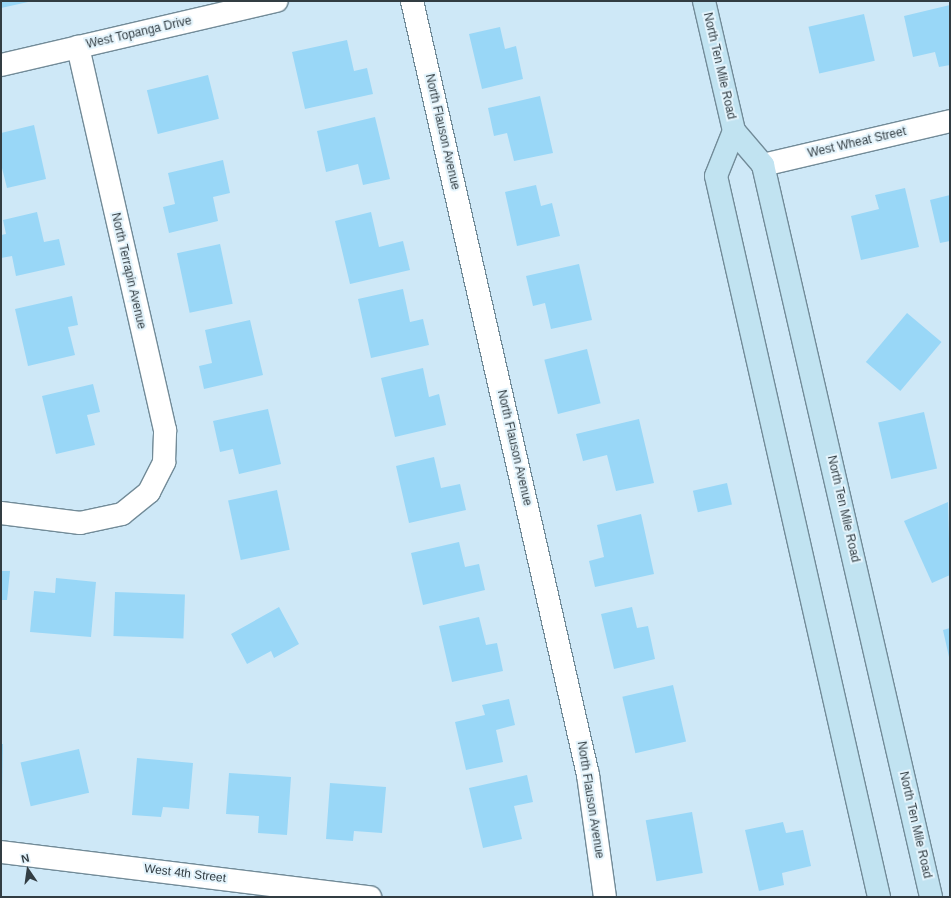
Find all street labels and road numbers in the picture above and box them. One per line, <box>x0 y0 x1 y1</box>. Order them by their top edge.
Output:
street label: North Ten Mile Road <box>700 11 738 121</box>
street label: West Topanga Drive <box>85 14 193 52</box>
street label: North Flauson Avenue <box>422 72 462 192</box>
street label: West Wheat Street <box>806 125 908 161</box>
street label: North Terrapin Avenue <box>108 211 148 331</box>
street label: North Flauson Avenue <box>494 388 534 508</box>
street label: North Ten Mile Road <box>824 454 862 564</box>
street label: North Flauson Avenue <box>574 740 606 860</box>
street label: North Ten Mile Road <box>896 770 934 880</box>
street label: West 4th Street <box>143 862 227 886</box>

